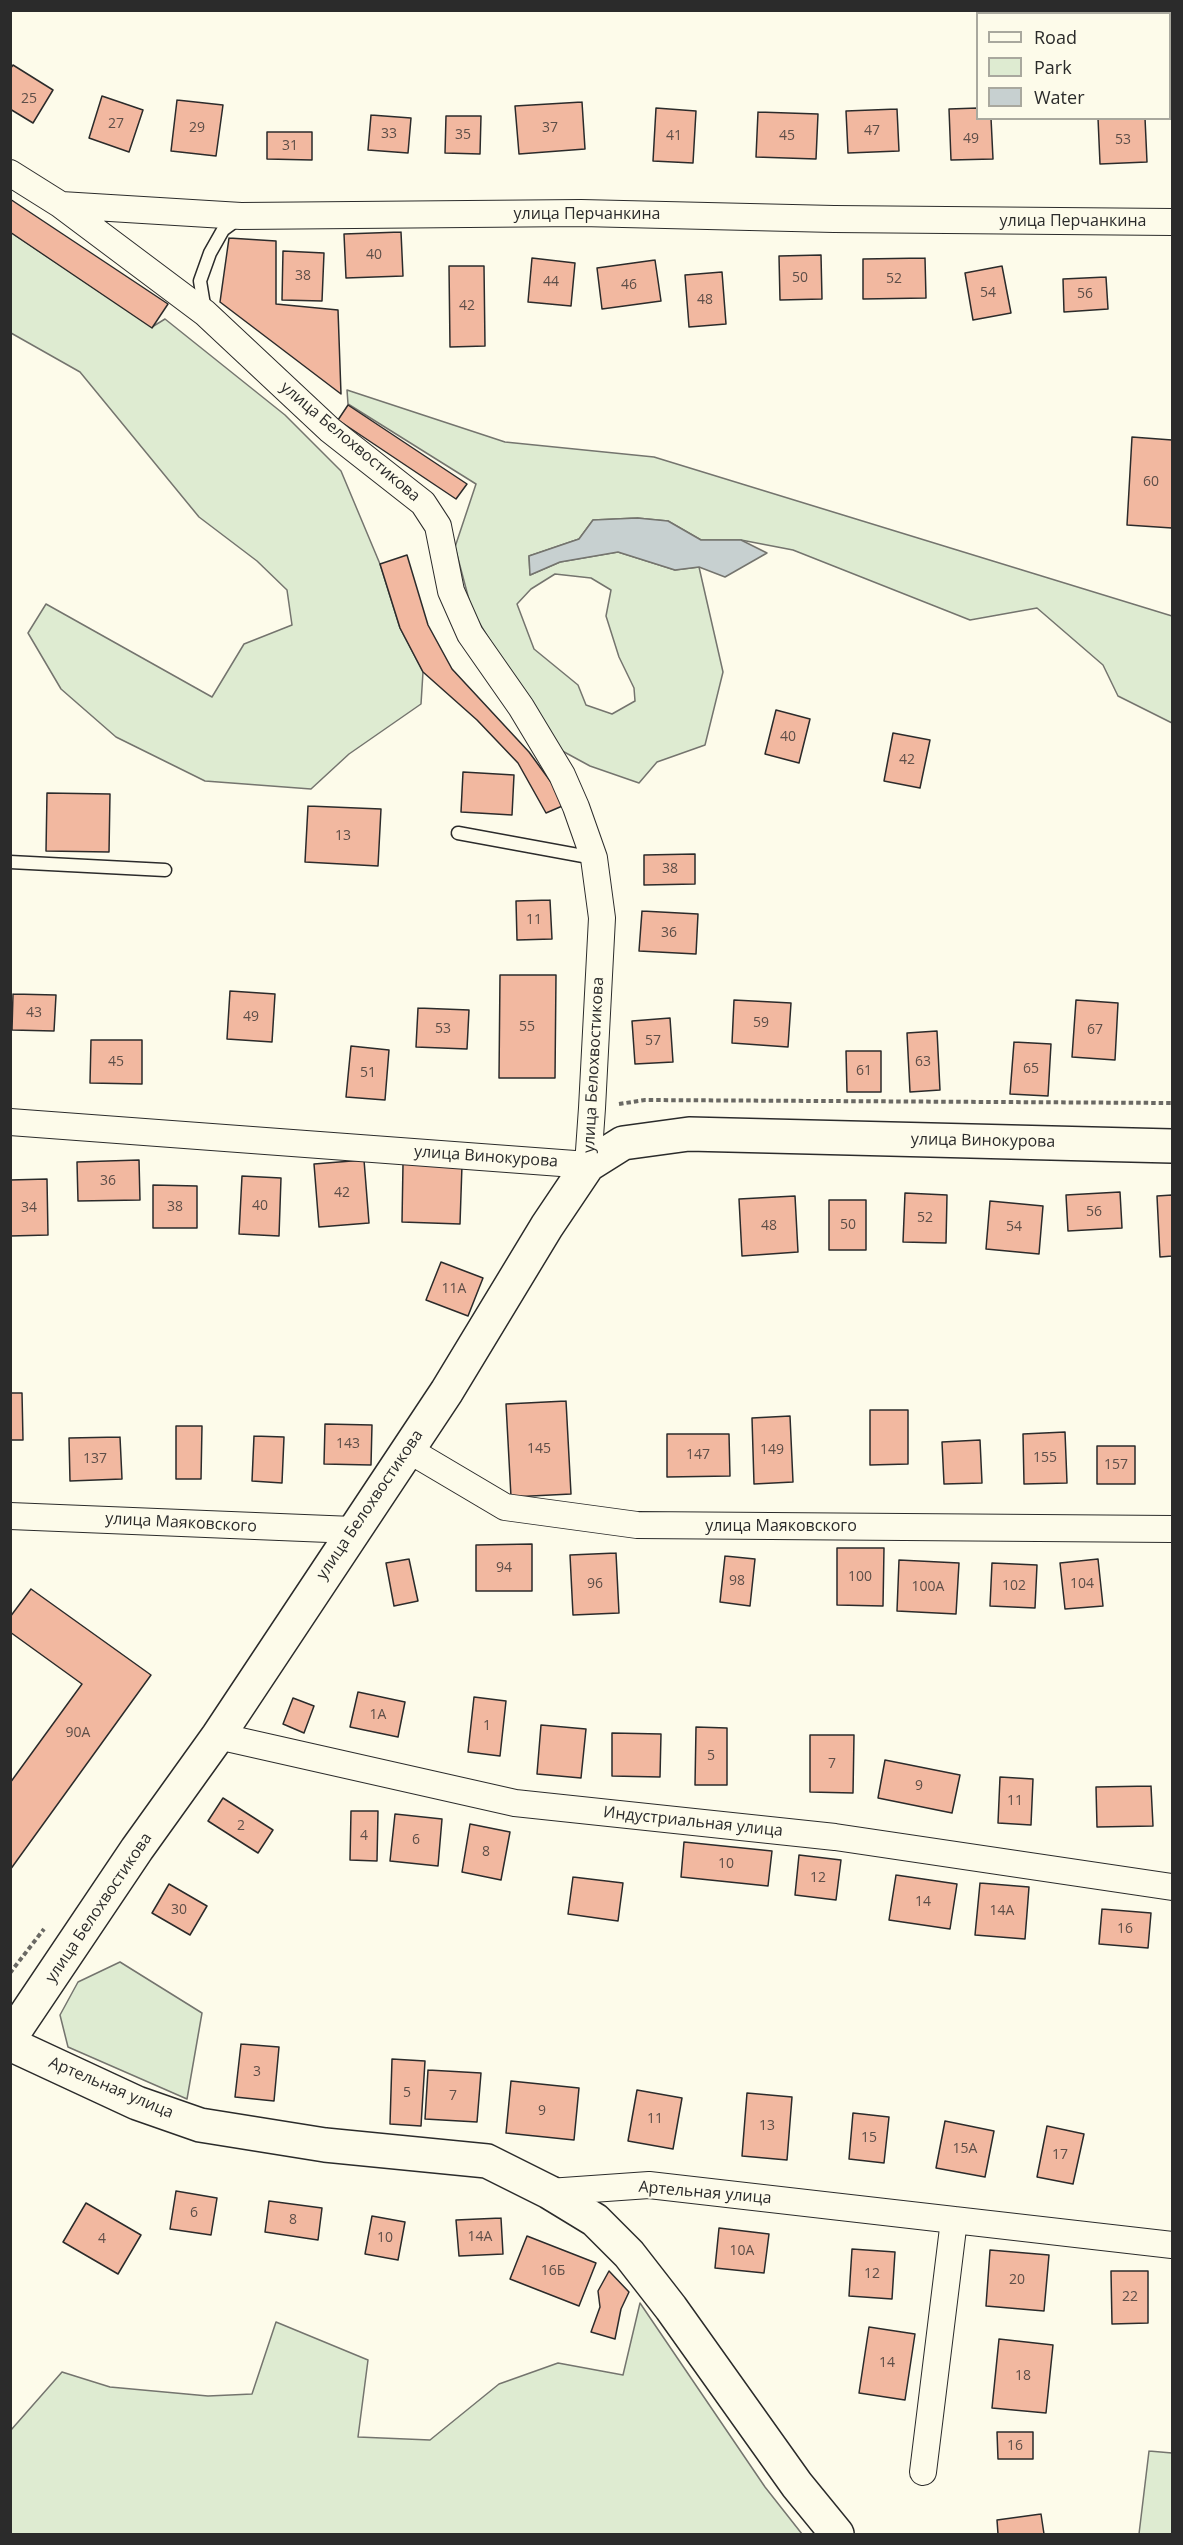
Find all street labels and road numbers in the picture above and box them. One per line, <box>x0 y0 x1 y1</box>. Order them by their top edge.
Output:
street label: улица Перчанкина <box>513 204 661 224</box>
street label: улица Перчанкина <box>999 211 1147 231</box>
street label: улица Белохвостикова <box>276 378 424 506</box>
street label: улица Белохвостикова <box>580 976 608 1154</box>
street label: улица Винокурова <box>911 1130 1055 1152</box>
street label: улица Винокурова <box>413 1142 559 1172</box>
street label: улица Белохвостикова <box>313 1426 427 1584</box>
street label: улица Маяковского <box>105 1509 257 1537</box>
street label: улица Маяковского <box>705 1516 857 1536</box>
street label: Индустриальная улица <box>602 1803 784 1841</box>
street label: улица Белохвостикова <box>42 1829 156 1987</box>
street label: Артельная улица <box>46 2053 176 2123</box>
street label: Артельная улица <box>638 2178 772 2208</box>

